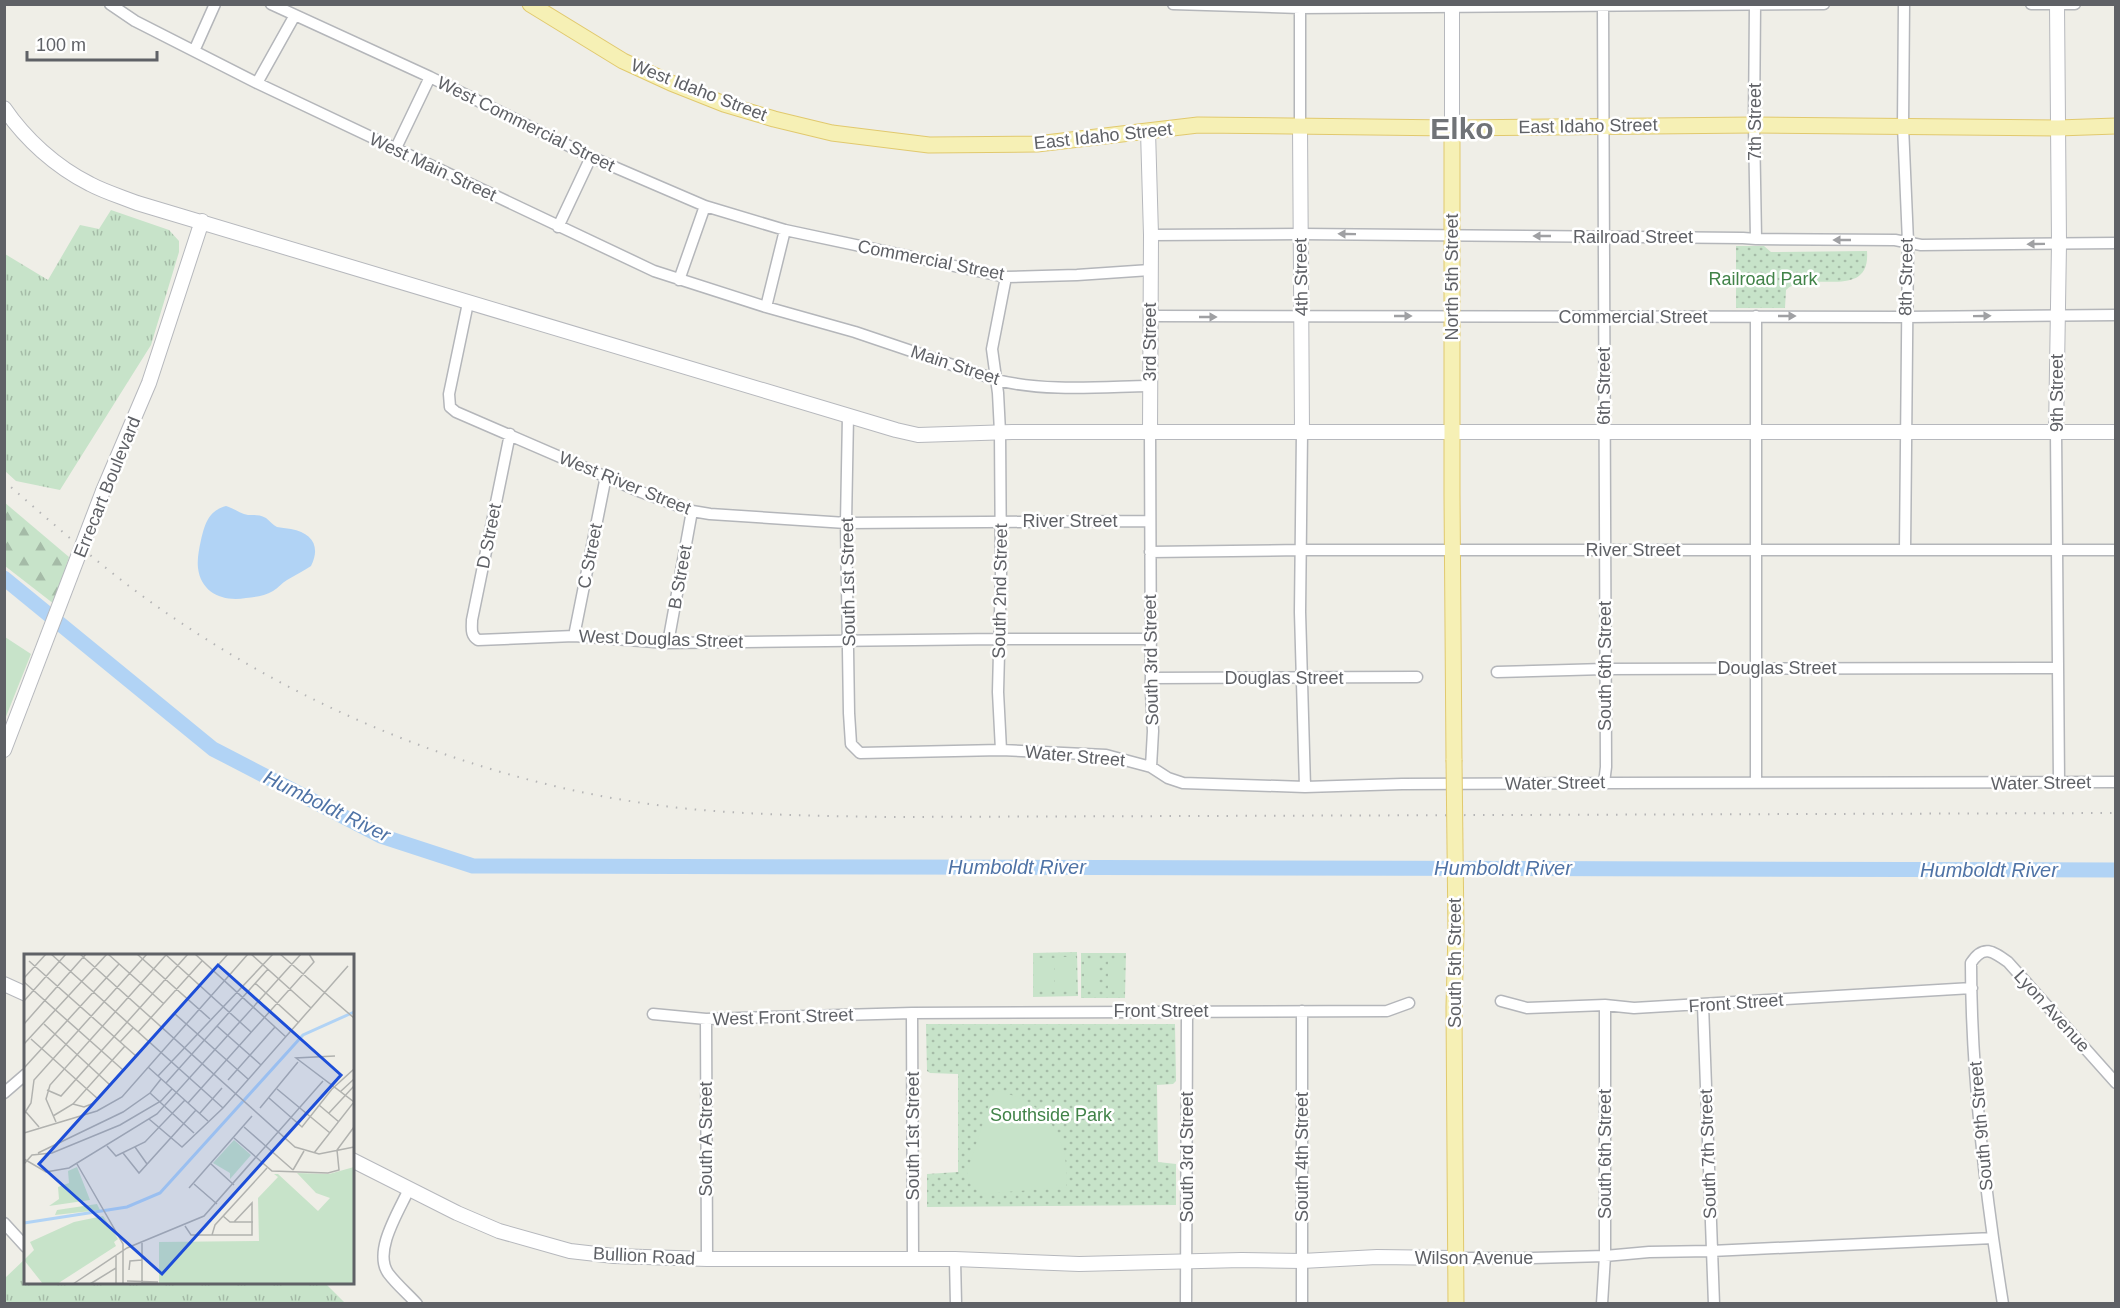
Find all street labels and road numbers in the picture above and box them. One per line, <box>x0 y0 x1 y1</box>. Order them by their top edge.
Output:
street label: West Idaho Street <box>628 55 770 125</box>
street label: West Commercial Street <box>434 72 618 176</box>
street label: 7th Street <box>1745 83 1765 161</box>
street label: East Idaho Street <box>1518 115 1658 137</box>
street label: East Idaho Street <box>1033 119 1173 153</box>
street label: West Main Street <box>366 129 500 205</box>
street label: North 5th Street <box>1442 213 1462 341</box>
street label: Railroad Street <box>1573 227 1693 247</box>
street label: Commercial Street <box>856 236 1006 284</box>
street label: 4th Street <box>1290 238 1312 316</box>
street label: 8th Street <box>1895 238 1917 316</box>
street label: 3rd Street <box>1140 302 1160 382</box>
street label: Commercial Street <box>1558 307 1708 327</box>
street label: Main Street <box>908 341 1002 389</box>
street label: 6th Street <box>1594 347 1614 425</box>
street label: 9th Street <box>2047 354 2067 432</box>
street label: Errecart Boulevard <box>70 414 144 560</box>
street label: West River Street <box>556 447 694 519</box>
street label: D Street <box>473 502 505 570</box>
street label: River Street <box>1022 511 1118 531</box>
street label: South 1st Street <box>837 517 859 647</box>
street label: C Street <box>574 522 606 590</box>
street label: South 2nd Street <box>989 523 1011 659</box>
street label: River Street <box>1585 540 1681 560</box>
street label: B Street <box>665 543 695 611</box>
street label: South 3rd Street <box>1140 594 1162 726</box>
street label: South 6th Street <box>1595 601 1615 731</box>
street label: West Douglas Street <box>578 626 744 652</box>
street label: Douglas Street <box>1717 658 1837 678</box>
street label: Douglas Street <box>1224 668 1344 688</box>
street label: Water Street <box>1024 742 1126 770</box>
street label: Water Street <box>1505 772 1605 794</box>
street label: Water Street <box>1991 772 2091 794</box>
street label: South 5th Street <box>1445 898 1465 1028</box>
street label: Lyon Avenue <box>2010 966 2094 1056</box>
street label: Front Street <box>1688 990 1784 1016</box>
street label: Front Street <box>1113 1001 1209 1021</box>
street label: West Front Street <box>712 1005 854 1029</box>
street label: South 9th Street <box>1965 1060 1997 1192</box>
street label: South 1st Street <box>903 1071 923 1201</box>
street label: South A Street <box>696 1081 716 1197</box>
street label: South 6th Street <box>1595 1089 1615 1219</box>
street label: South 7th Street <box>1696 1089 1720 1219</box>
street label: South 3rd Street <box>1177 1091 1197 1223</box>
street label: South 4th Street <box>1292 1092 1312 1222</box>
street label: Bullion Road <box>593 1243 695 1269</box>
street label: Wilson Avenue <box>1415 1248 1533 1268</box>

